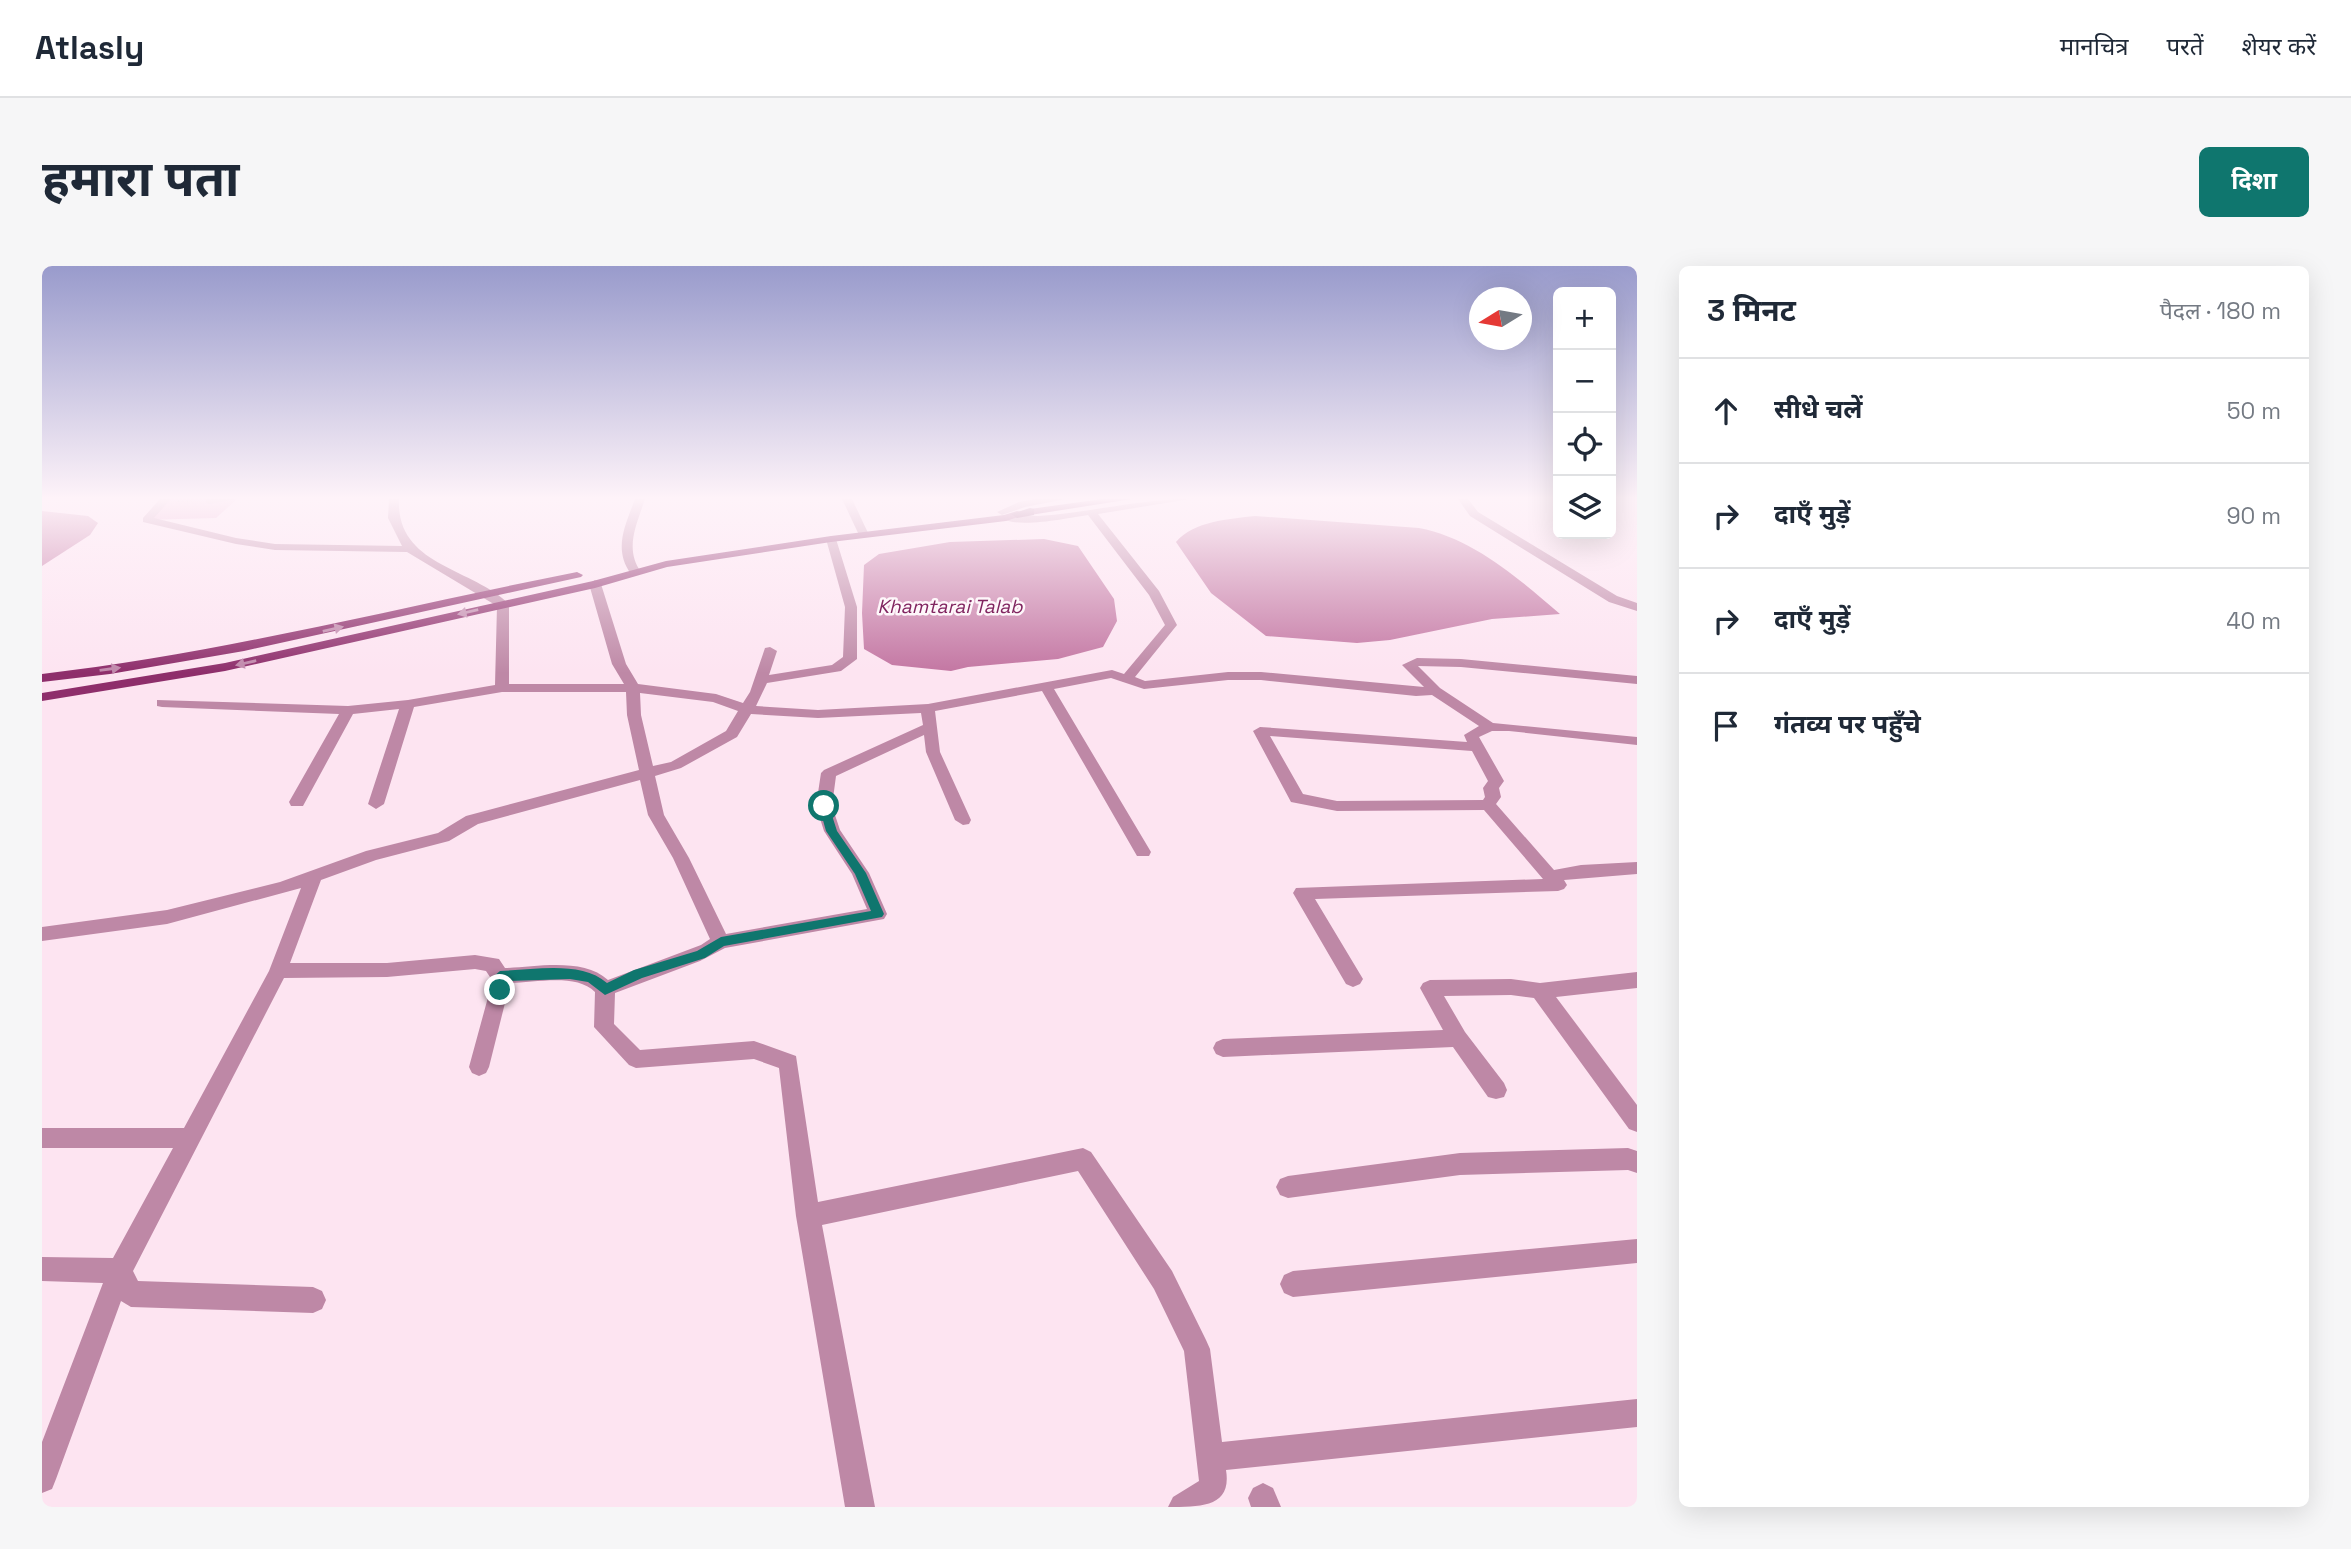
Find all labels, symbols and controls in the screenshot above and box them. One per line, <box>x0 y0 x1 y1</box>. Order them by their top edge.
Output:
text: Atlasly <box>35 27 144 69</box>
text: मानचित्र <box>2060 31 2128 62</box>
text: परतें <box>2166 31 2204 62</box>
text: शेयर करें <box>2242 31 2316 62</box>
button: दिशा <box>2199 147 2309 217</box>
text: हमारा पता <box>42 148 239 210</box>
north arrow <box>1469 287 1532 350</box>
map controls <box>1553 287 1616 539</box>
button: + <box>1553 287 1616 350</box>
text: 3 मिनट <box>1707 291 1796 330</box>
text: पैदल · 180 m <box>2160 296 2281 326</box>
button: − <box>1553 350 1616 413</box>
icon: ahead <box>1707 392 1745 430</box>
text: सीधे चलें <box>1774 392 1863 426</box>
text: 50 m <box>2227 396 2281 426</box>
button: locate <box>1553 413 1616 476</box>
button: layers <box>1553 476 1616 539</box>
icon: right <box>1707 497 1745 535</box>
text: दाएँ मुड़ें <box>1774 497 1850 531</box>
text: 90 m <box>2226 501 2281 531</box>
water label: Khamtarai Talab <box>878 594 1023 619</box>
icon: right <box>1707 602 1745 640</box>
text: दाएँ मुड़ें <box>1774 602 1850 636</box>
text: 40 m <box>2226 606 2281 636</box>
one-way arrow <box>457 607 479 618</box>
one-way arrow <box>323 623 345 634</box>
one-way arrow <box>235 657 257 668</box>
one-way arrow <box>99 664 121 675</box>
icon: arrive <box>1707 707 1745 745</box>
text: गंतव्य पर पहुँचे <box>1774 707 1921 741</box>
route start <box>808 790 839 821</box>
route end <box>484 974 515 1005</box>

